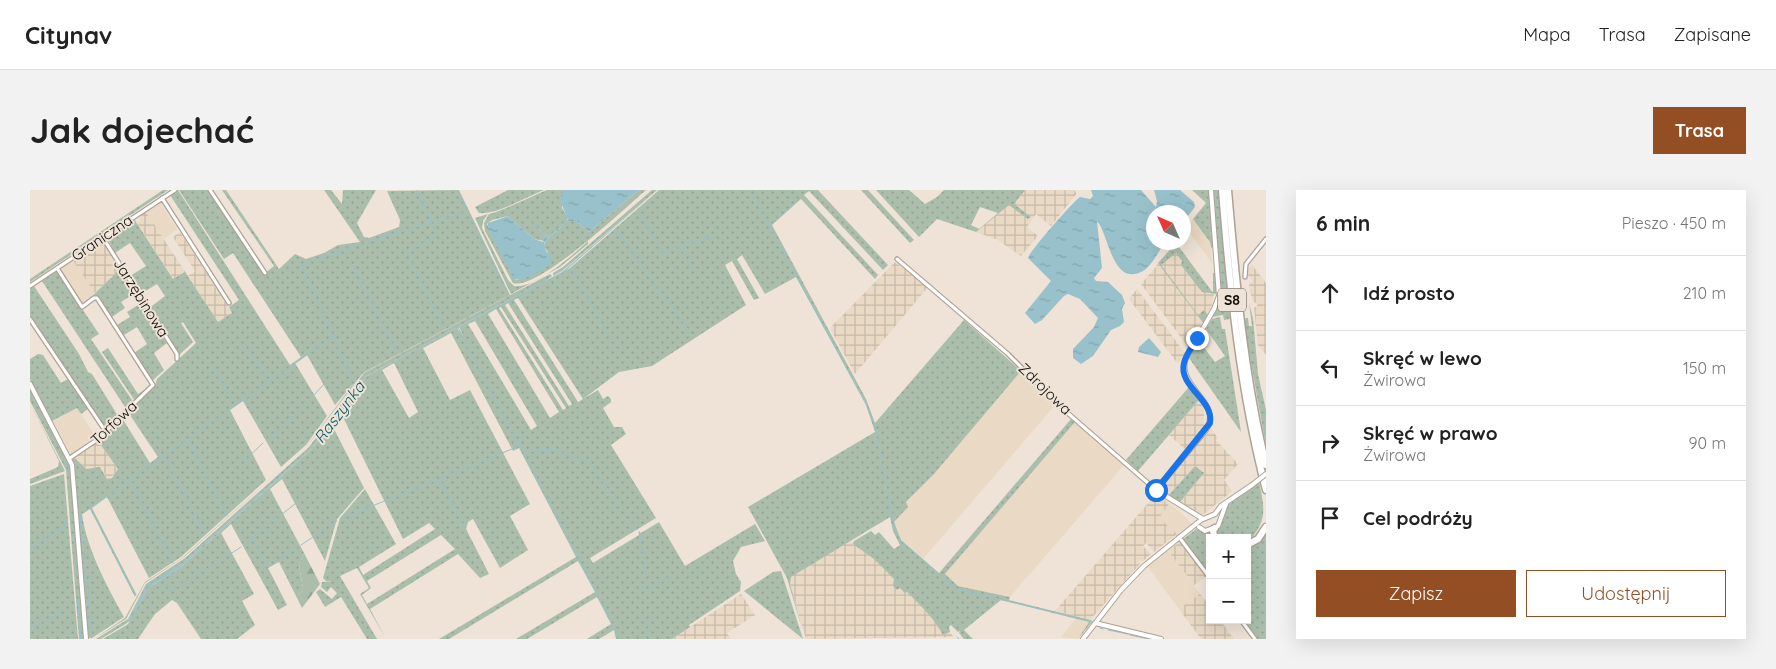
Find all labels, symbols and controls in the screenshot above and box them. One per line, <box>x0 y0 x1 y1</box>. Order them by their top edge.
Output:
text: Citynav <box>25 20 112 50</box>
text: Mapa <box>1523 23 1571 46</box>
text: Trasa <box>1599 23 1646 46</box>
text: Zapisane <box>1674 23 1751 46</box>
button: Trasa <box>1653 107 1746 154</box>
text: Jak dojechać <box>30 108 254 152</box>
north arrow <box>1146 205 1191 250</box>
street label: Graniczna <box>68 210 136 265</box>
text: 6 min <box>1316 210 1370 236</box>
text: Pieszo · 450 m <box>1622 213 1726 233</box>
street label: Jarzębinowa <box>110 255 173 341</box>
icon: ahead <box>1316 279 1344 307</box>
text: Idź prosto <box>1363 281 1455 305</box>
text: 210 m <box>1683 283 1726 303</box>
road number: S8 <box>1218 288 1246 312</box>
route end <box>1186 327 1209 350</box>
text: Skręć w lewo <box>1363 346 1482 370</box>
icon: left <box>1316 354 1344 382</box>
text: 150 m <box>1683 358 1726 378</box>
street label: Zdrojowa <box>1015 359 1076 419</box>
text: Żwirowa <box>1363 370 1426 390</box>
water label: Raszynka <box>309 376 369 447</box>
street label: Torfowa <box>87 396 141 449</box>
text: Skręć w prawo <box>1363 421 1498 445</box>
icon: right <box>1316 429 1344 457</box>
text: 90 m <box>1689 433 1726 453</box>
text: Żwirowa <box>1363 445 1426 465</box>
route start <box>1145 479 1168 502</box>
icon: arrive <box>1316 504 1344 532</box>
text: Cel podróży <box>1363 506 1473 530</box>
map controls <box>1206 534 1251 624</box>
button: + <box>1206 534 1251 579</box>
button: Zapisz <box>1316 570 1516 617</box>
button: Udostępnij <box>1526 570 1726 617</box>
button: − <box>1206 579 1251 624</box>

